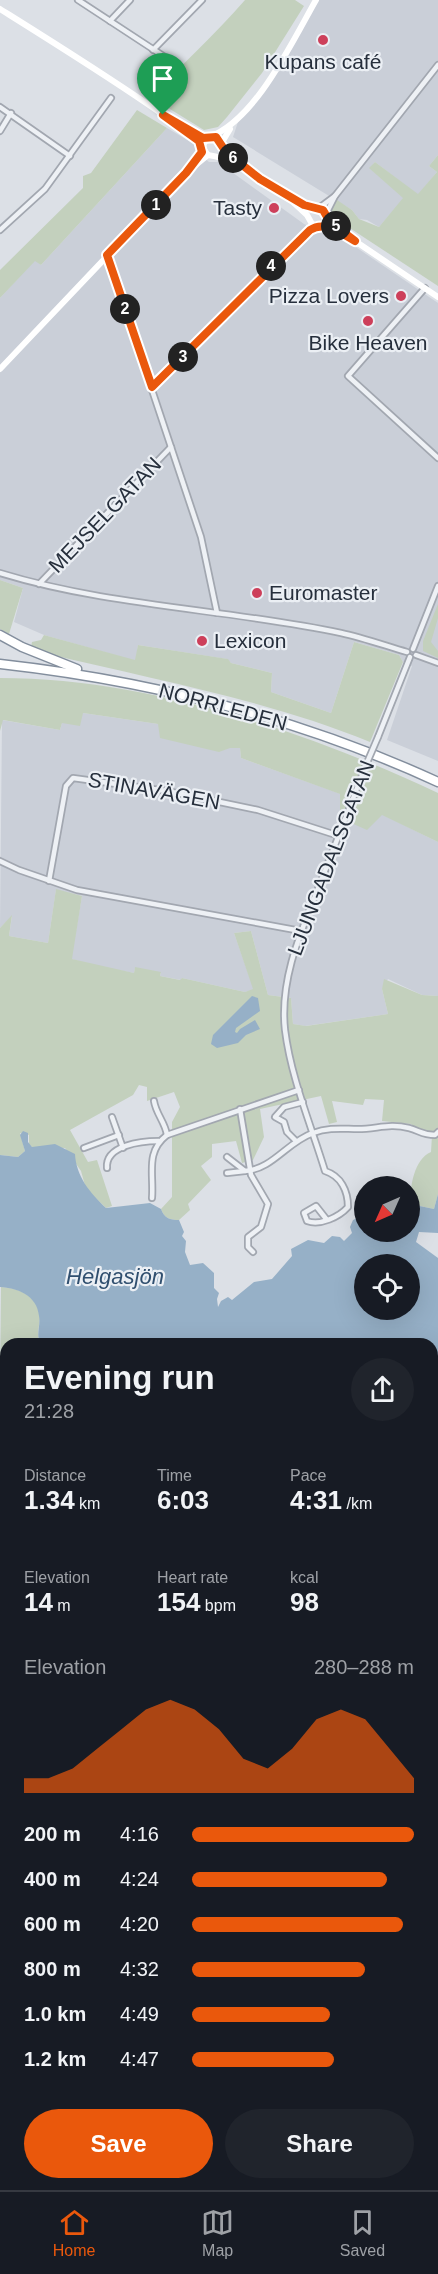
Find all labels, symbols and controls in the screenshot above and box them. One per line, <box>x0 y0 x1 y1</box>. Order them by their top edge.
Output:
marker: Kupans café <box>316 33 330 47</box>
place label: Kupans café <box>265 50 381 73</box>
pin <box>137 53 188 115</box>
icon: arrive <box>146 62 179 95</box>
pin: 6 <box>218 143 248 173</box>
text: 6 <box>229 149 237 166</box>
pin: 1 <box>141 190 171 220</box>
text: 1 <box>152 196 160 213</box>
place label: Tasty <box>213 196 262 219</box>
marker: Tasty <box>267 201 281 215</box>
pin: 5 <box>321 211 351 241</box>
text: 5 <box>332 217 340 234</box>
pin: 4 <box>256 251 286 281</box>
text: 4 <box>267 257 275 274</box>
place label: Pizza Lovers <box>269 284 389 307</box>
marker: Pizza Lovers <box>394 289 408 303</box>
pin: 2 <box>110 294 140 324</box>
text: 2 <box>121 300 129 317</box>
marker: Bike Heaven <box>361 314 375 328</box>
place label: Bike Heaven <box>308 331 428 354</box>
pin: 3 <box>168 342 198 372</box>
text: 3 <box>179 348 187 365</box>
street label: MEJSELGATAN <box>44 452 165 577</box>
place label: Euromaster <box>269 581 378 604</box>
marker: Euromaster <box>250 586 264 600</box>
place label: Lexicon <box>214 629 286 652</box>
marker: Lexicon <box>195 634 209 648</box>
street label: NORRLEDEN <box>156 678 290 735</box>
street label: LJUNGADALSGATAN <box>283 757 378 959</box>
street label: STINAVÄGEN <box>86 768 222 813</box>
north arrow <box>354 1176 420 1242</box>
map controls <box>354 1176 420 1320</box>
button: locate <box>354 1254 420 1320</box>
water label: Helgasjön <box>66 1264 164 1289</box>
button: share <box>351 1358 414 1421</box>
text: Evening run <box>24 1359 215 1396</box>
text: 21:28 <box>24 1400 74 1422</box>
text: Distance <box>24 1467 86 1484</box>
text: Time <box>157 1467 192 1484</box>
text: Pace <box>290 1467 326 1484</box>
text: 1.34 <box>24 1485 75 1515</box>
text: 6:03 <box>157 1485 209 1515</box>
text: 4:31 <box>290 1485 342 1515</box>
text: km <box>75 1495 100 1512</box>
text: /km <box>342 1495 372 1512</box>
text: Elevation <box>24 1569 90 1586</box>
text: Heart rate <box>157 1569 228 1586</box>
text: kcal <box>290 1569 318 1586</box>
text: 14 <box>24 1587 53 1617</box>
text: 154 <box>157 1587 200 1617</box>
text: 98 <box>290 1587 319 1617</box>
text: m <box>53 1597 71 1614</box>
text: bpm <box>200 1597 236 1614</box>
text: Elevation <box>24 1656 106 1678</box>
text: 280–288 m <box>314 1656 414 1678</box>
text: 200 m <box>24 1823 81 1845</box>
text: 4:16 <box>120 1823 159 1845</box>
text: 400 m <box>24 1868 81 1890</box>
text: 4:24 <box>120 1868 159 1890</box>
text: 600 m <box>24 1913 81 1935</box>
text: 4:20 <box>120 1913 159 1935</box>
text: 800 m <box>24 1958 81 1980</box>
text: 4:32 <box>120 1958 159 1980</box>
text: 1.0 km <box>24 2003 86 2025</box>
text: 4:49 <box>120 2003 159 2025</box>
text: 1.2 km <box>24 2048 86 2070</box>
text: 4:47 <box>120 2048 159 2070</box>
button: Save <box>24 2109 213 2178</box>
button: Share <box>225 2109 414 2178</box>
tab: Home <box>53 2206 96 2260</box>
tab: Map <box>201 2206 234 2260</box>
tab: Saved <box>340 2206 385 2260</box>

